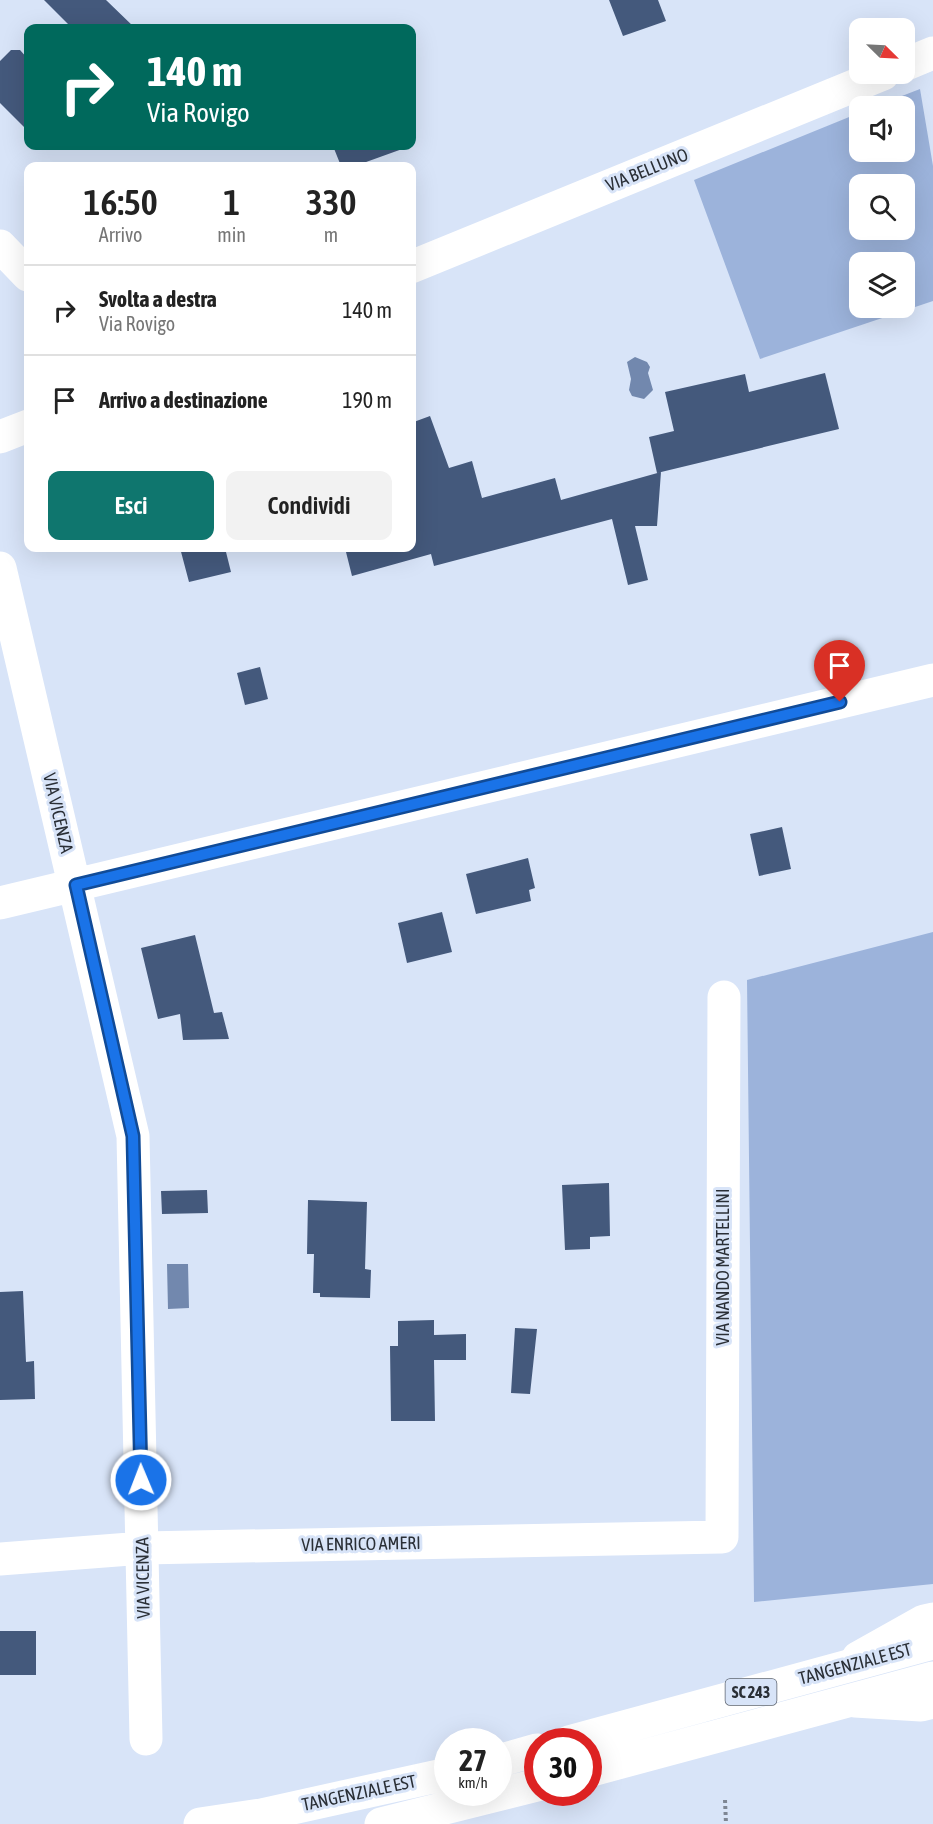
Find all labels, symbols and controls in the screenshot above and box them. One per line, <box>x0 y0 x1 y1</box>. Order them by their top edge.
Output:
north arrow <box>849 18 915 84</box>
map controls <box>849 18 915 318</box>
text: 140 m <box>147 47 242 95</box>
icon: right <box>48 48 126 126</box>
button: sound <box>849 96 915 162</box>
text: Via Rovigo <box>147 97 250 128</box>
street label: VIA BELLUNO <box>603 144 691 195</box>
button: search <box>849 174 915 240</box>
text: 16:50 <box>84 181 158 223</box>
text: 1 <box>223 181 240 223</box>
text: 330 <box>306 181 356 223</box>
text: Arrivo <box>99 223 142 246</box>
text: min <box>217 223 246 246</box>
text: m <box>324 223 338 246</box>
button: layers <box>849 252 915 318</box>
text: Svolta a destra <box>99 286 217 312</box>
icon: right <box>48 294 81 327</box>
text: 140 m <box>342 297 392 323</box>
text: Via Rovigo <box>99 312 175 335</box>
icon: arrive <box>48 384 81 417</box>
text: Arrivo a destinazione <box>99 387 268 413</box>
text: 190 m <box>342 387 392 413</box>
button: Esci <box>48 471 214 540</box>
button: Condividi <box>226 471 392 540</box>
pin <box>814 640 865 702</box>
icon: arrive <box>823 649 856 682</box>
street label: VIA VICENZA <box>39 771 78 855</box>
street label: VIA NANDO MARTELLINI <box>712 1189 733 1346</box>
position arrow <box>109 1448 173 1512</box>
street label: VIA ENRICO AMERI <box>301 1532 421 1555</box>
street label: VIA VICENZA <box>131 1537 154 1619</box>
street label: TANGENZIALE EST <box>796 1638 914 1689</box>
road number: SC 243 <box>726 1679 777 1705</box>
speed limit sign: 30 <box>524 1728 602 1806</box>
text: 27 <box>459 1743 487 1777</box>
street label: TANGENZIALE EST <box>300 1770 418 1815</box>
text: km/h <box>458 1774 488 1791</box>

